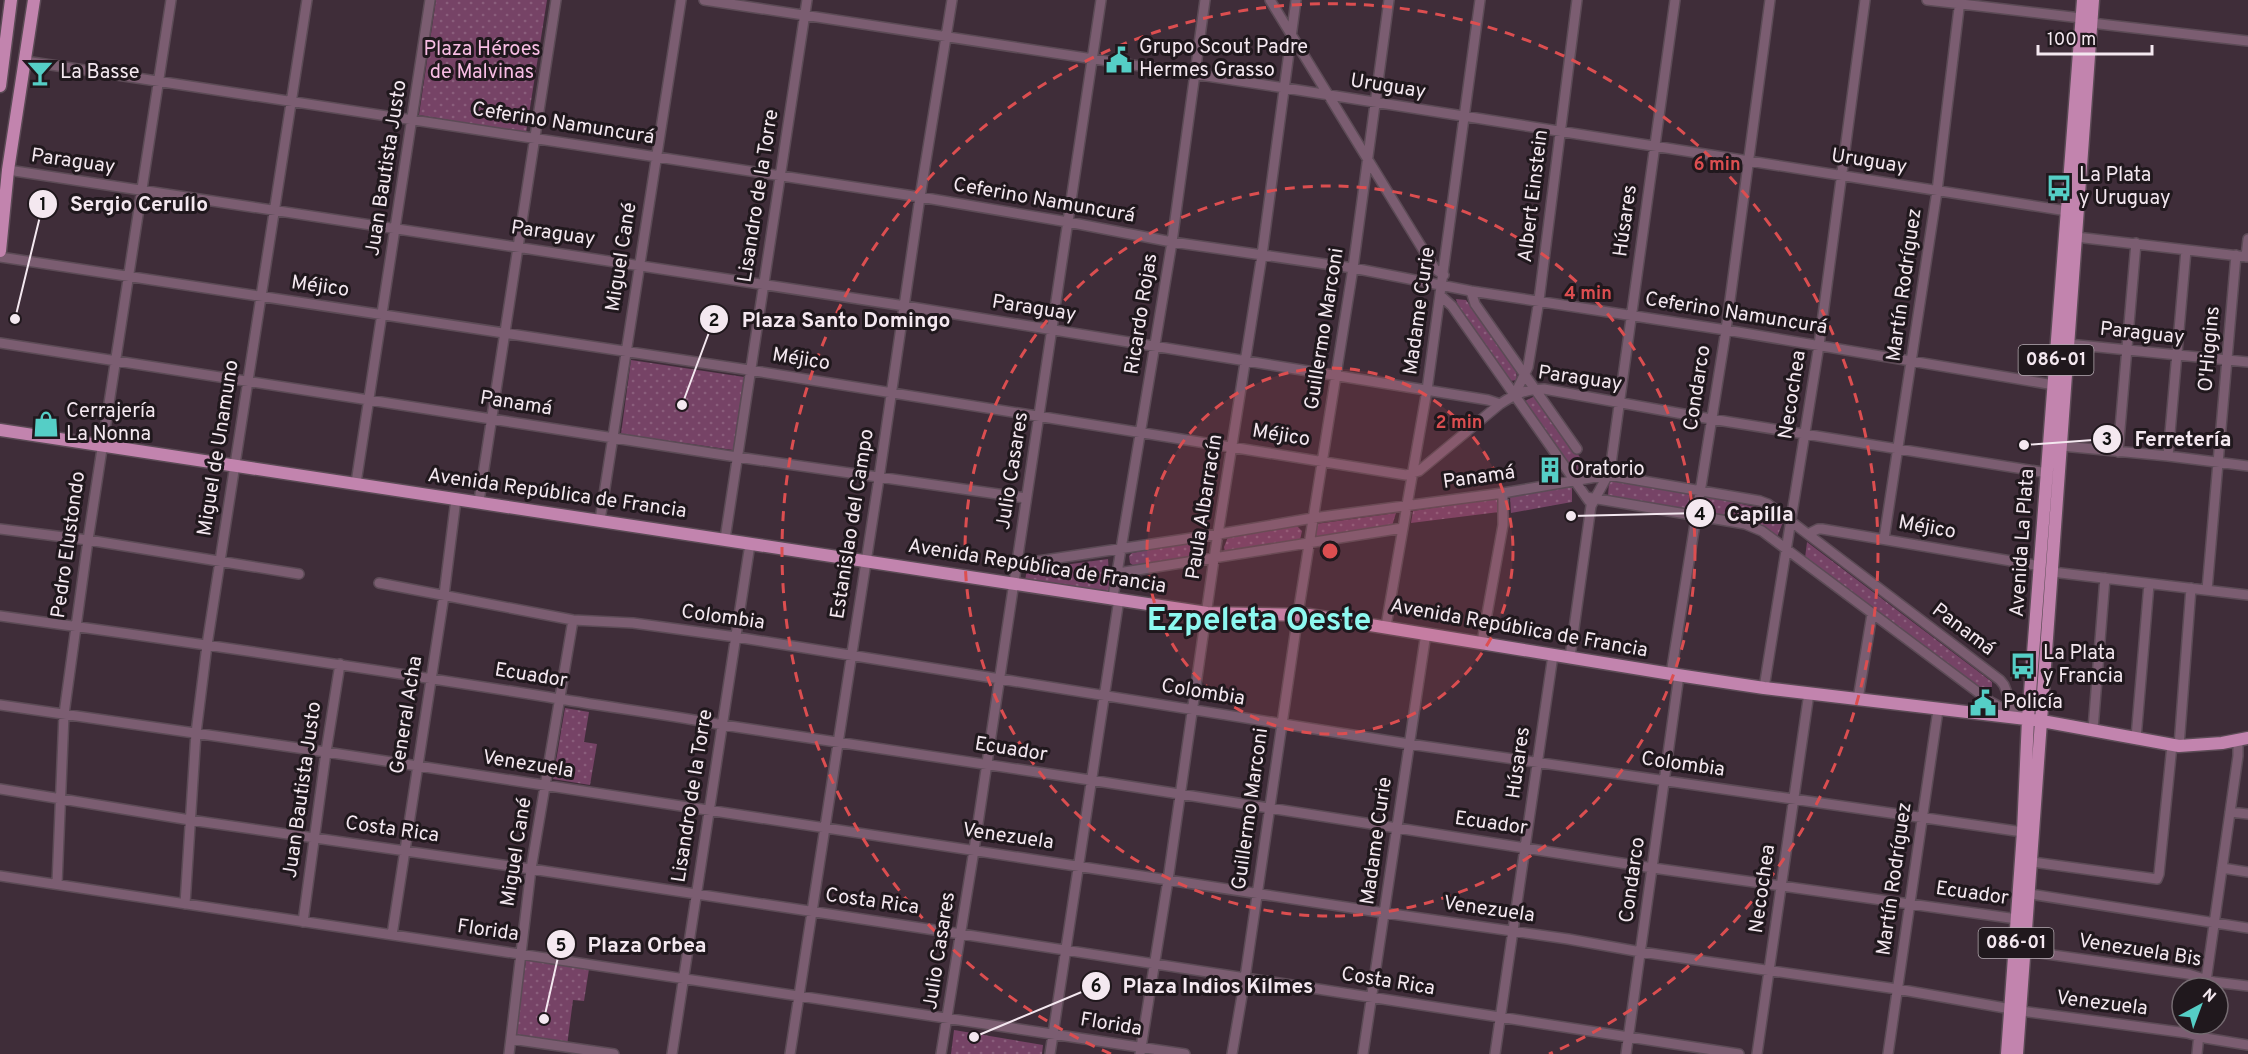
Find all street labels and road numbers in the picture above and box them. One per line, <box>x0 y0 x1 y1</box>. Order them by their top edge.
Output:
street label: Uruguay <box>1348 68 1428 106</box>
street label: Juan Bautista Justo <box>360 78 414 258</box>
street label: Ceferino Namuncurá <box>470 97 656 151</box>
street label: Lisandro de la Torre <box>732 107 786 285</box>
street label: Albert Einstein <box>1513 128 1555 264</box>
street label: Paraguay <box>29 143 117 181</box>
street label: Uruguay <box>1829 143 1909 181</box>
street label: Ceferino Namuncurá <box>951 172 1137 230</box>
street label: Húsares <box>1608 183 1644 259</box>
street label: Miguel Cané <box>601 200 643 314</box>
street label: Martín Rodríguez <box>1881 207 1929 363</box>
street label: Paraguay <box>509 215 597 253</box>
street label: Madame Curie <box>1398 245 1442 377</box>
street label: Guillermo Marconi <box>1299 246 1351 412</box>
street label: Ricardo Rojas <box>1120 252 1164 376</box>
street label: Méjico <box>289 270 351 304</box>
street label: Ceferino Namuncurá <box>1643 287 1829 341</box>
street label: Paraguay <box>990 290 1078 328</box>
street label: O'Higgins <box>2193 305 2227 393</box>
street label: Paraguay <box>2098 317 2186 351</box>
street label: Méjico <box>770 343 832 377</box>
street label: Condarco <box>1678 343 1718 433</box>
road number: 086-01 <box>2018 345 2094 375</box>
street label: Necochea <box>1773 349 1813 441</box>
street label: Miguel de Unamuno <box>192 358 246 538</box>
street label: Paraguay <box>1536 360 1624 398</box>
street label: Panamá <box>478 385 554 423</box>
street label: Julio Casares <box>991 410 1035 532</box>
street label: Méjico <box>1250 419 1312 453</box>
street label: Estanislao del Campo <box>825 427 881 621</box>
street label: Paula Albarracín <box>1181 432 1229 582</box>
street label: Panamá <box>1441 460 1517 496</box>
street label: Avenida República de Francia <box>426 463 688 525</box>
street label: Avenida La Plata <box>2005 468 2041 618</box>
street label: Pedro Elustondo <box>46 470 92 620</box>
street label: Méjico <box>1896 510 1958 546</box>
street label: Avenida República de Francia <box>906 534 1168 600</box>
street label: Avenida República de Francia <box>1388 594 1650 664</box>
street label: Panamá <box>1926 598 2000 662</box>
street label: Colombia <box>679 599 767 637</box>
street label: General Acha <box>385 654 429 776</box>
street label: Ecuador <box>493 657 569 695</box>
street label: Colombia <box>1159 674 1247 712</box>
street label: Juan Bautista Justo <box>278 700 328 880</box>
street label: Lisandro de la Torre <box>666 707 720 885</box>
street label: Húsares <box>1501 725 1537 801</box>
street label: Guillermo Marconi <box>1227 726 1275 892</box>
street label: Ecuador <box>973 731 1049 769</box>
street label: Venezuela <box>481 745 575 785</box>
street label: Colombia <box>1639 746 1727 784</box>
street label: Madame Curie <box>1355 775 1399 907</box>
street label: Miguel Cané <box>496 795 538 909</box>
street label: Martín Rodríguez <box>1871 801 1919 957</box>
street label: Ecuador <box>1453 806 1529 842</box>
street label: Costa Rica <box>343 811 441 849</box>
street label: Venezuela <box>961 818 1055 856</box>
street label: Condarco <box>1614 835 1652 925</box>
street label: Necochea <box>1744 843 1782 935</box>
street label: Ecuador <box>1934 876 2010 912</box>
street label: Costa Rica <box>823 883 921 921</box>
street label: Julio Casares <box>918 890 962 1012</box>
street label: Venezuela <box>1442 891 1536 929</box>
street label: Florida <box>455 914 521 948</box>
road number: 086-01 <box>1978 928 2054 958</box>
street label: Venezuela Bis <box>2077 928 2203 974</box>
street label: Costa Rica <box>1339 962 1437 1002</box>
street label: Venezuela <box>2055 985 2149 1023</box>
street label: Florida <box>1078 1007 1144 1043</box>

